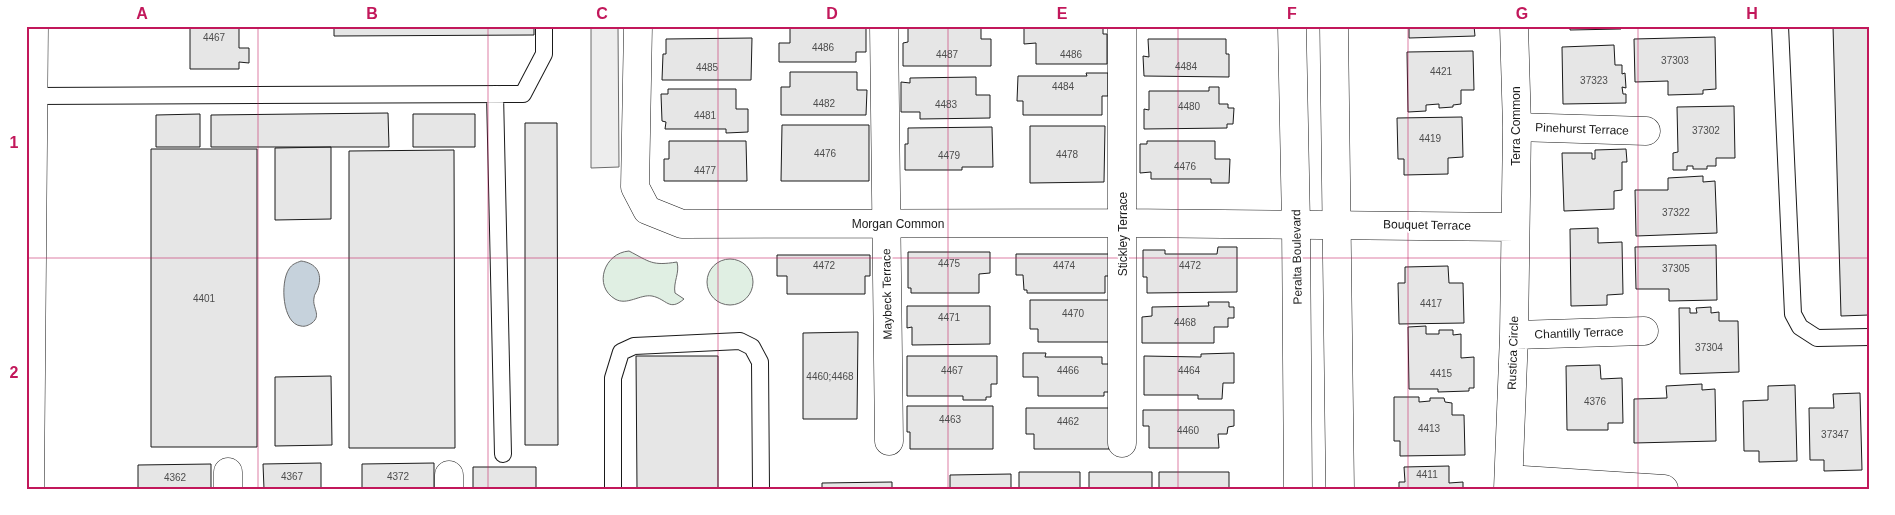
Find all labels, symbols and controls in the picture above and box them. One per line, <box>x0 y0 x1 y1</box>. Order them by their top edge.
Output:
text: A <box>136 5 148 22</box>
text: B <box>366 5 378 22</box>
text: C <box>596 5 608 22</box>
text: D <box>826 5 838 22</box>
text: E <box>1057 5 1068 22</box>
text: F <box>1287 5 1297 22</box>
text: G <box>1516 5 1528 22</box>
text: H <box>1746 5 1758 22</box>
house number: 4467 <box>203 32 226 43</box>
house number: 4486 <box>812 42 835 53</box>
house number: 4487 <box>936 49 959 60</box>
house number: 4486 <box>1060 49 1083 60</box>
house number: 37303 <box>1661 55 1689 66</box>
house number: 4484 <box>1175 61 1198 72</box>
house number: 4485 <box>696 62 719 73</box>
house number: 4421 <box>1430 66 1453 77</box>
house number: 37323 <box>1580 75 1608 86</box>
house number: 4484 <box>1052 81 1075 92</box>
street label: Terra Common <box>1509 86 1523 166</box>
house number: 4482 <box>813 98 836 109</box>
house number: 4483 <box>935 99 958 110</box>
house number: 4480 <box>1178 101 1201 112</box>
house number: 4481 <box>694 110 717 121</box>
street label: Pinehurst Terrace <box>1535 120 1629 138</box>
house number: 37302 <box>1692 125 1720 136</box>
house number: 4419 <box>1419 133 1442 144</box>
text: 1 <box>10 134 19 151</box>
house number: 4476 <box>814 148 837 159</box>
house number: 4478 <box>1056 149 1079 160</box>
house number: 4479 <box>938 150 961 161</box>
house number: 4476 <box>1174 161 1197 172</box>
house number: 4477 <box>694 165 717 176</box>
street label: Stickley Terrace <box>1116 191 1130 276</box>
house number: 37322 <box>1662 207 1690 218</box>
street label: Peralta Boulevard <box>1289 209 1305 305</box>
street label: Morgan Common <box>852 217 944 231</box>
street label: Bouquet Terrace <box>1383 217 1471 233</box>
street label: Maybeck Terrace <box>879 248 895 340</box>
house number: 4475 <box>938 258 961 269</box>
house number: 4472 <box>813 260 836 271</box>
house number: 4474 <box>1053 260 1076 271</box>
house number: 4472 <box>1179 260 1202 271</box>
house number: 37305 <box>1662 263 1690 274</box>
house number: 4401 <box>193 293 216 304</box>
house number: 4417 <box>1420 298 1443 309</box>
house number: 4470 <box>1062 308 1085 319</box>
house number: 4471 <box>938 312 961 323</box>
street label: Rustica Circle <box>1505 315 1521 390</box>
house number: 4468 <box>1174 317 1197 328</box>
street label: Chantilly Terrace <box>1534 324 1624 342</box>
house number: 37304 <box>1695 342 1723 353</box>
text: 2 <box>10 364 19 381</box>
house number: 4467 <box>941 365 964 376</box>
house number: 4466 <box>1057 365 1080 376</box>
house number: 4464 <box>1178 365 1201 376</box>
house number: 4415 <box>1430 368 1453 379</box>
house number: 4460;4468 <box>806 371 854 382</box>
house number: 4376 <box>1584 396 1607 407</box>
house number: 4463 <box>939 414 962 425</box>
house number: 4462 <box>1057 416 1080 427</box>
house number: 4413 <box>1418 423 1441 434</box>
house number: 4460 <box>1177 425 1200 436</box>
house number: 37347 <box>1821 429 1849 440</box>
house number: 4411 <box>1416 469 1438 480</box>
house number: 4367 <box>281 471 304 482</box>
house number: 4372 <box>387 471 410 482</box>
house number: 4362 <box>164 472 187 483</box>

